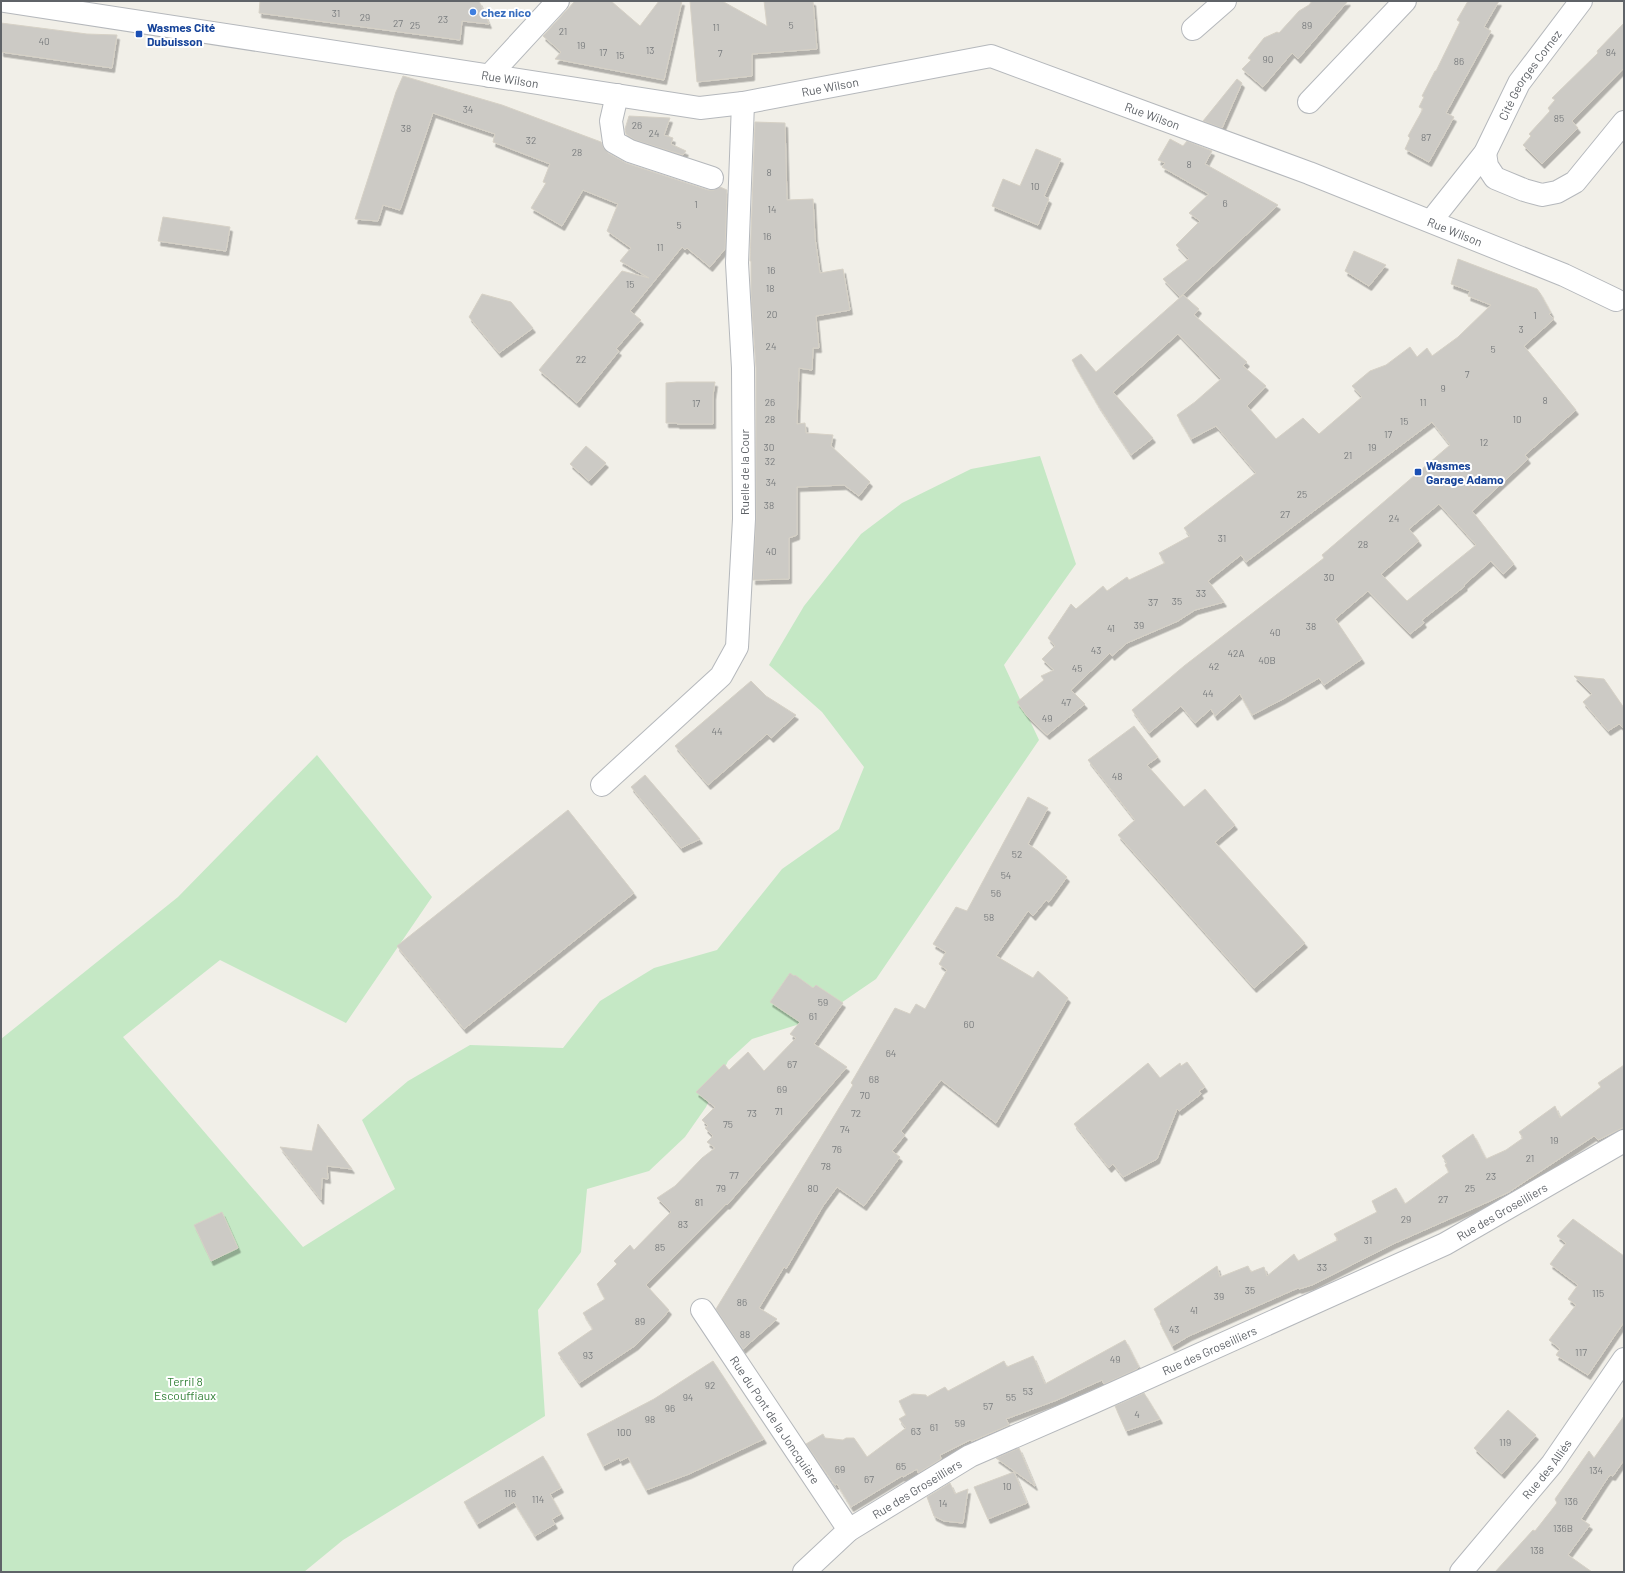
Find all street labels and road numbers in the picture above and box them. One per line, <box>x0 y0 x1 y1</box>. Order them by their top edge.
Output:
street label: Cité Georges Cornez <box>1495 27 1564 122</box>
street label: Rue Wilson <box>480 67 540 90</box>
street label: Rue Wilson <box>800 74 860 99</box>
street label: Rue Wilson <box>1123 99 1182 132</box>
street label: Rue Wilson <box>1426 214 1484 249</box>
street label: Ruelle de la Cour <box>737 429 751 515</box>
street label: Rue des Groseilliers <box>1454 1180 1550 1243</box>
street label: Rue des Groseilliers <box>1160 1323 1259 1378</box>
street label: Rue du Pont de la Joncquière <box>728 1353 823 1486</box>
street label: Rue des Alliés <box>1519 1436 1574 1501</box>
street label: Rue des Groseilliers <box>870 1456 964 1521</box>

